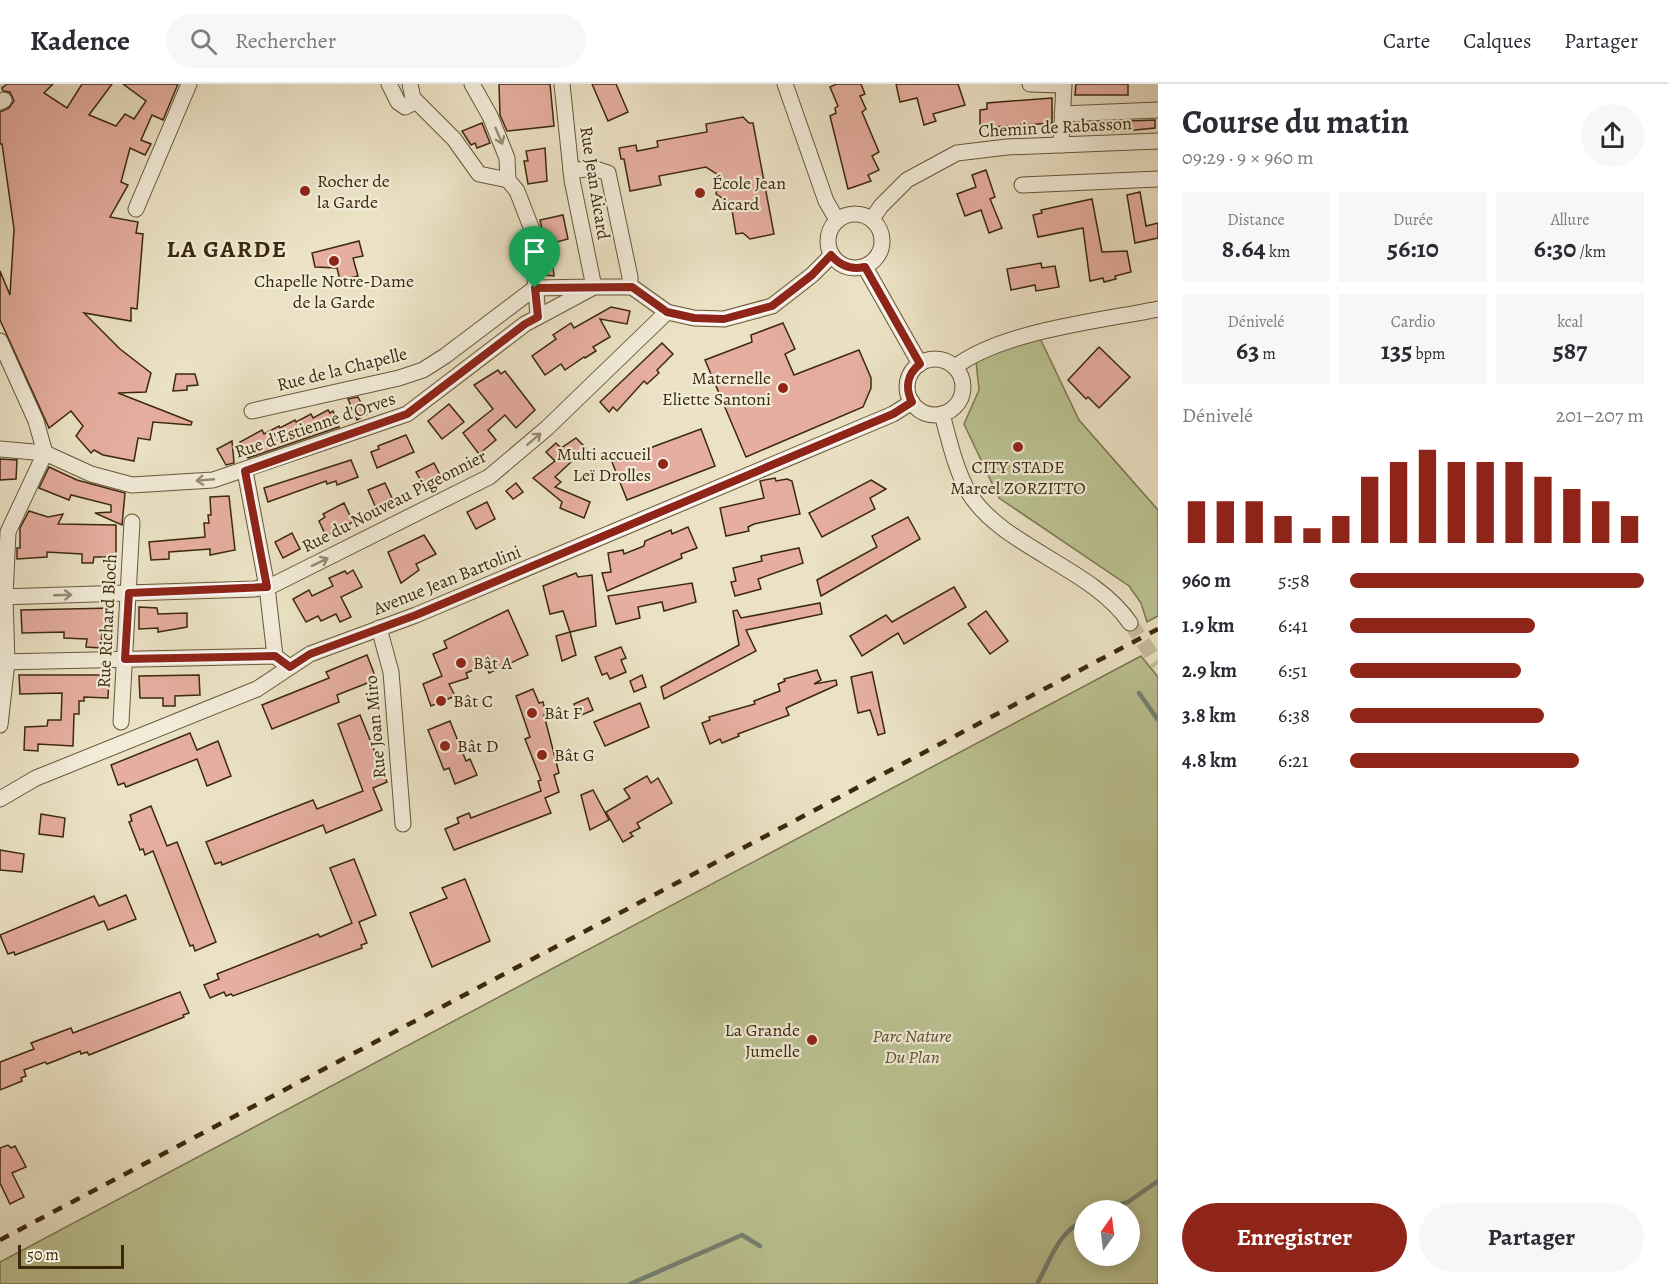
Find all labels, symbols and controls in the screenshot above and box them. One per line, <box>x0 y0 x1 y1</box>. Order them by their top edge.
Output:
search box <box>166 14 586 68</box>
text: Kadence <box>30 22 130 60</box>
icon: search <box>187 25 220 58</box>
text: Rechercher <box>235 26 336 56</box>
text: Carte <box>1383 27 1430 55</box>
text: Calques <box>1463 27 1531 55</box>
text: Partager <box>1564 27 1638 55</box>
text: Course du matin <box>1182 99 1409 144</box>
button: share <box>1581 104 1644 167</box>
street label: Chemin de Rabasson <box>978 111 1132 143</box>
street label: Rue Jean Aicard <box>574 125 616 242</box>
one-way arrow <box>493 127 505 145</box>
text: 09:29 · 9 × 960 m <box>1182 144 1314 171</box>
place label: Rocher de la Garde <box>317 169 390 214</box>
place label: École Jean Aicard <box>711 171 786 216</box>
marker: Rocher de la Garde <box>298 184 312 198</box>
marker: École Jean Aicard <box>693 186 707 200</box>
text: Distance <box>1227 209 1285 231</box>
text: Durée <box>1393 209 1433 231</box>
text: Allure <box>1551 209 1589 231</box>
pin <box>509 226 560 288</box>
text: 8.64 <box>1222 231 1266 266</box>
text: 56:10 <box>1387 231 1439 266</box>
text: 6:30 <box>1534 231 1576 266</box>
district label: LA GARDE <box>166 233 288 265</box>
icon: arrive <box>518 235 551 268</box>
text: km <box>1266 241 1290 263</box>
text: /km <box>1576 241 1606 263</box>
marker: Chapelle Notre-Dame de la Garde <box>327 254 341 268</box>
place label: Chapelle Notre-Dame de la Garde <box>254 269 414 314</box>
text: Dénivelé <box>1228 311 1284 333</box>
text: Cardio <box>1391 311 1435 333</box>
text: kcal <box>1557 311 1583 333</box>
text: 63 <box>1236 333 1259 368</box>
text: 135 <box>1381 333 1412 368</box>
text: 587 <box>1553 333 1587 368</box>
street label: Rue de la Chapelle <box>274 341 410 397</box>
text: m <box>1259 343 1276 365</box>
text: bpm <box>1412 343 1445 365</box>
place label: Maternelle Eliette Santoni <box>662 366 771 411</box>
marker: Maternelle Eliette Santoni <box>776 381 790 395</box>
street label: Rue d'Estienne d'Orves <box>231 386 399 464</box>
text: Dénivelé <box>1182 402 1253 429</box>
text: 201–207 m <box>1556 402 1644 429</box>
one-way arrow <box>526 433 542 446</box>
marker: CITY STADE Marcel ZORZITTO <box>1011 440 1025 454</box>
place label: Multi accueil Leï Drolles <box>557 442 652 487</box>
street label: Rue du Nouveau Pigeonnier <box>298 444 490 558</box>
place label: CITY STADE Marcel ZORZITTO <box>950 455 1086 500</box>
marker: Multi accueil Leï Drolles <box>656 457 670 471</box>
one-way arrow <box>196 475 215 486</box>
street label: Avenue Jean Bartolini <box>369 539 525 621</box>
street label: Rue Richard Bloch <box>91 553 123 689</box>
one-way arrow <box>310 556 328 567</box>
text: 960 m <box>1182 567 1231 594</box>
text: 5:58 <box>1278 567 1310 594</box>
one-way arrow <box>53 589 73 600</box>
text: 1.9 km <box>1182 612 1235 639</box>
text: 6:41 <box>1278 612 1308 639</box>
place label: Bât A <box>473 651 513 675</box>
marker: Bât A <box>454 656 468 670</box>
text: 2.9 km <box>1182 657 1237 684</box>
text: 6:51 <box>1278 657 1307 684</box>
street label: Rue Joan Miro <box>359 674 391 780</box>
place label: Bât C <box>453 689 493 713</box>
marker: Bât C <box>434 694 448 708</box>
place label: Bât F <box>544 701 582 725</box>
text: 3.8 km <box>1182 702 1236 729</box>
text: 6:38 <box>1278 702 1310 729</box>
marker: Bât F <box>525 706 539 720</box>
place label: Bât D <box>457 734 498 758</box>
marker: Bât D <box>438 739 452 753</box>
place label: Bât G <box>554 743 595 767</box>
text: 4.8 km <box>1182 747 1237 774</box>
text: 6:21 <box>1278 747 1308 774</box>
marker: Bât G <box>535 748 549 762</box>
place label: La Grande Jumelle <box>725 1018 800 1063</box>
park label: Parc Nature Du Plan <box>872 1024 952 1069</box>
marker: La Grande Jumelle <box>805 1033 819 1047</box>
north arrow <box>1074 1200 1140 1266</box>
map controls <box>1074 1200 1140 1266</box>
button: Enregistrer <box>1182 1203 1407 1272</box>
button: Partager <box>1419 1203 1644 1272</box>
scale bar <box>18 1242 124 1270</box>
text: 50 m <box>27 1244 59 1266</box>

